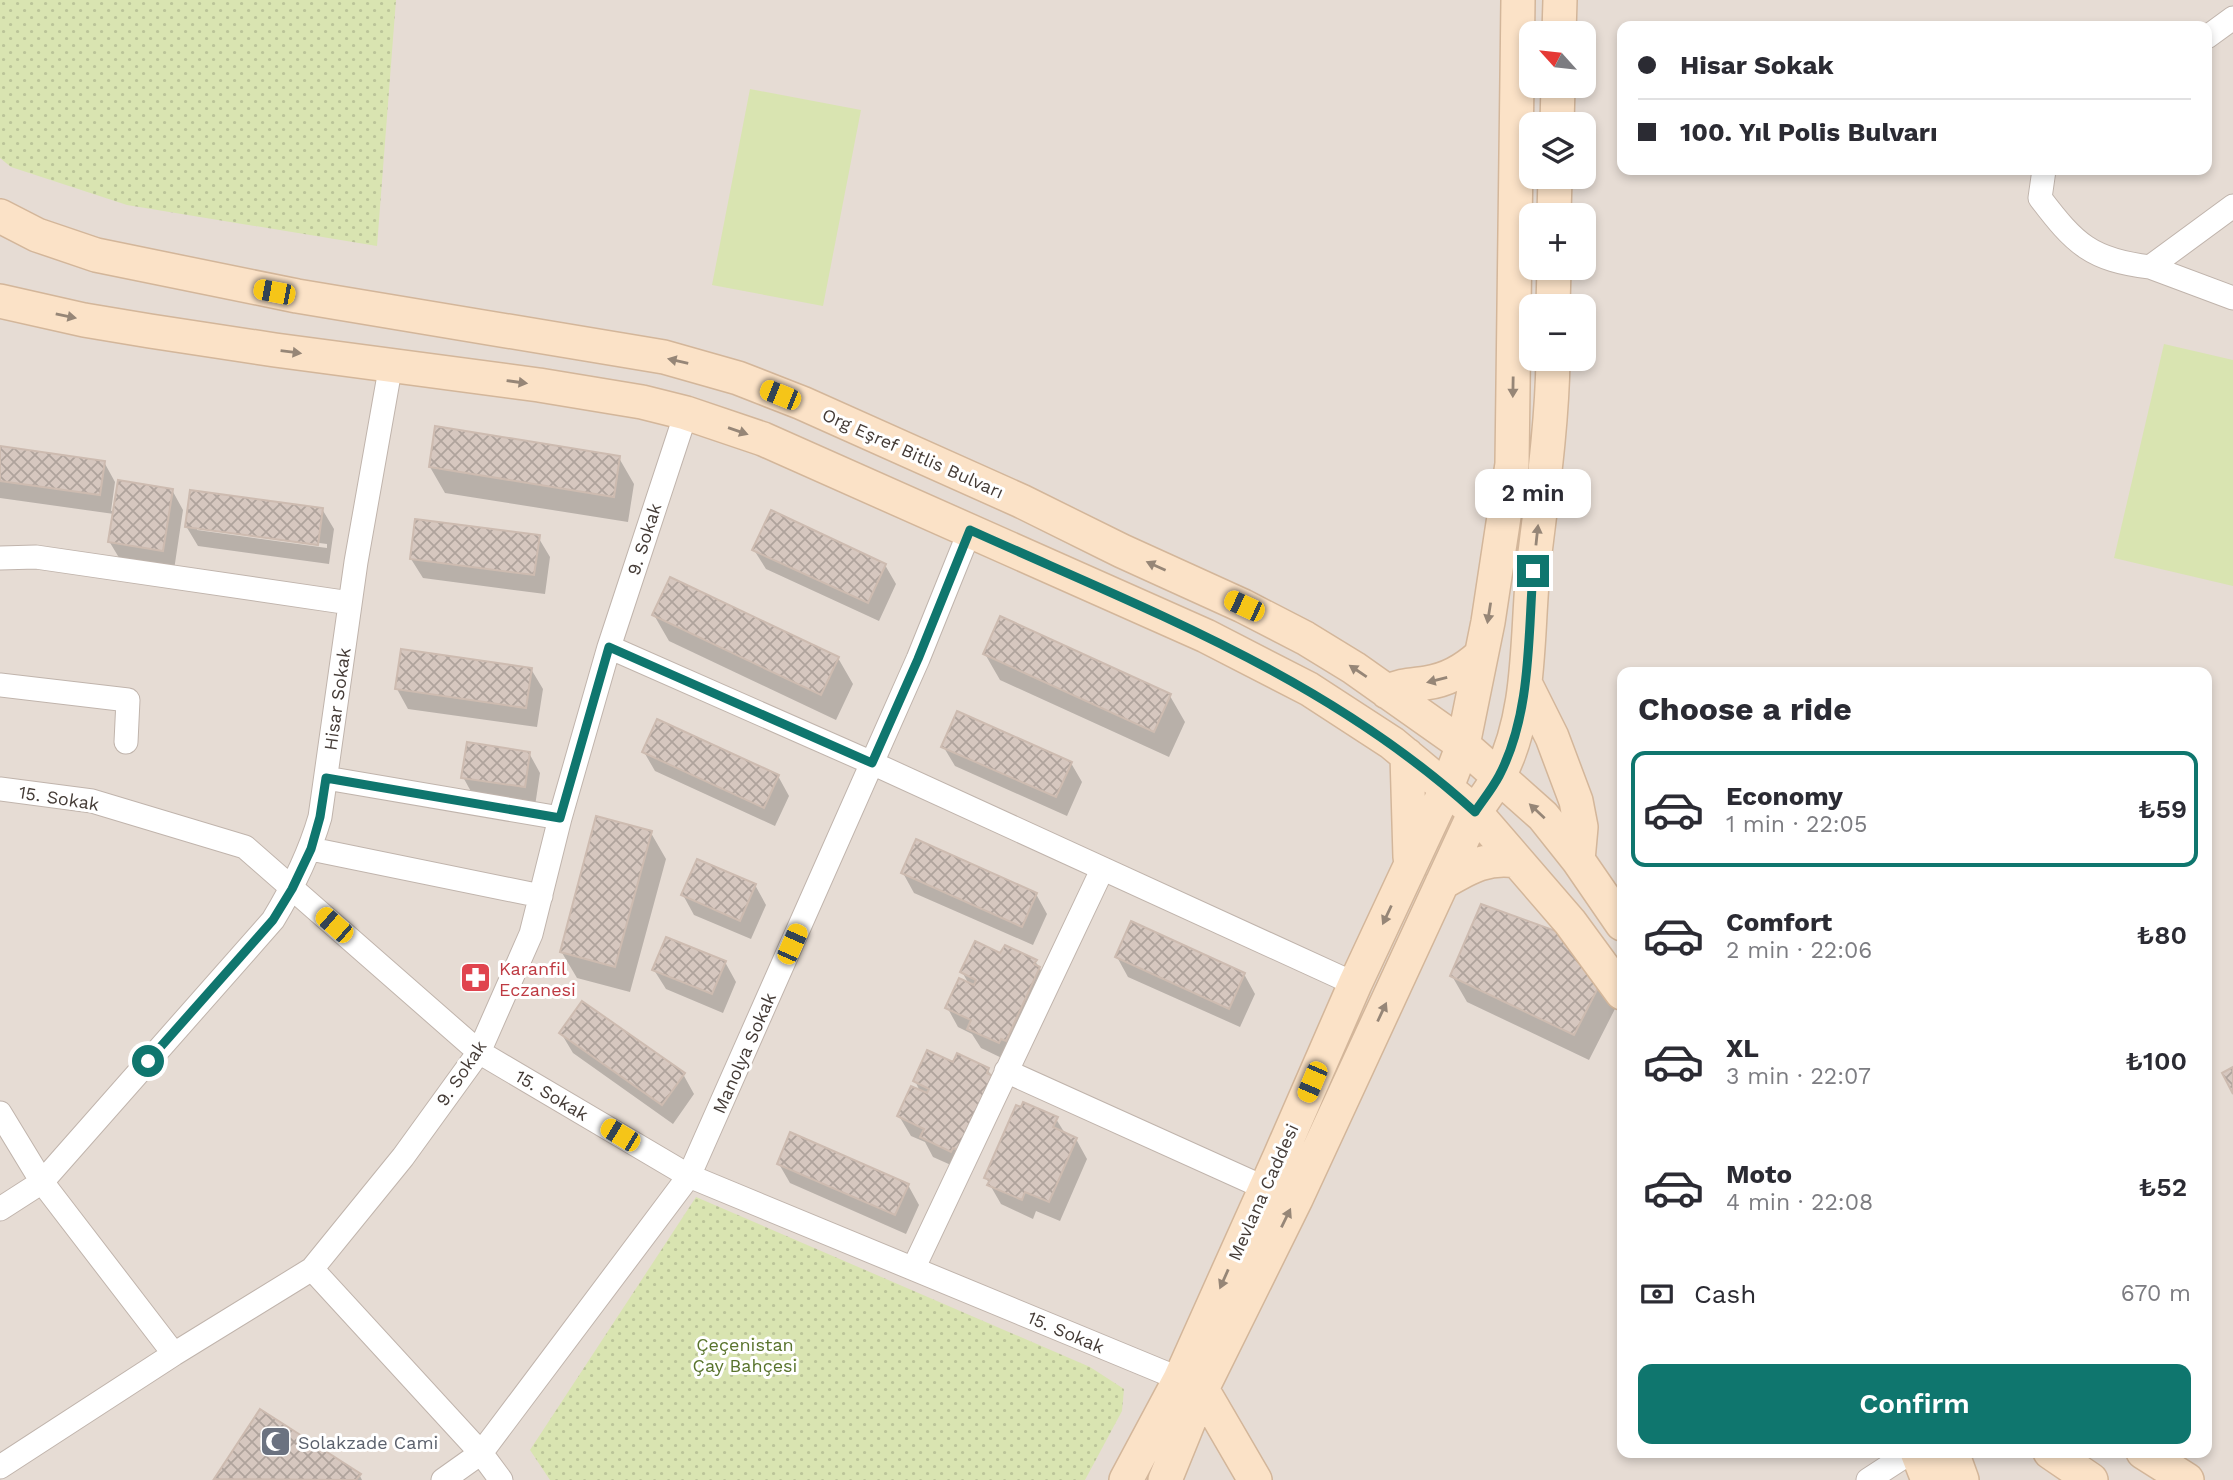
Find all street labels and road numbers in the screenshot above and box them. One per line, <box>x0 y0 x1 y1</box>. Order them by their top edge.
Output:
street label: Org Eşref Bitlis Bulvarı <box>819 403 1007 503</box>
street label: 9. Sokak <box>622 500 666 578</box>
street label: Hisar Sokak <box>319 646 355 752</box>
street label: 15. Sokak <box>17 781 101 815</box>
street label: Manolya Sokak <box>708 989 780 1117</box>
street label: 9. Sokak <box>431 1036 491 1110</box>
street label: 15. Sokak <box>512 1065 592 1125</box>
street label: Mevlana Caddesi <box>1223 1120 1303 1264</box>
street label: 15. Sokak <box>1025 1306 1107 1358</box>

